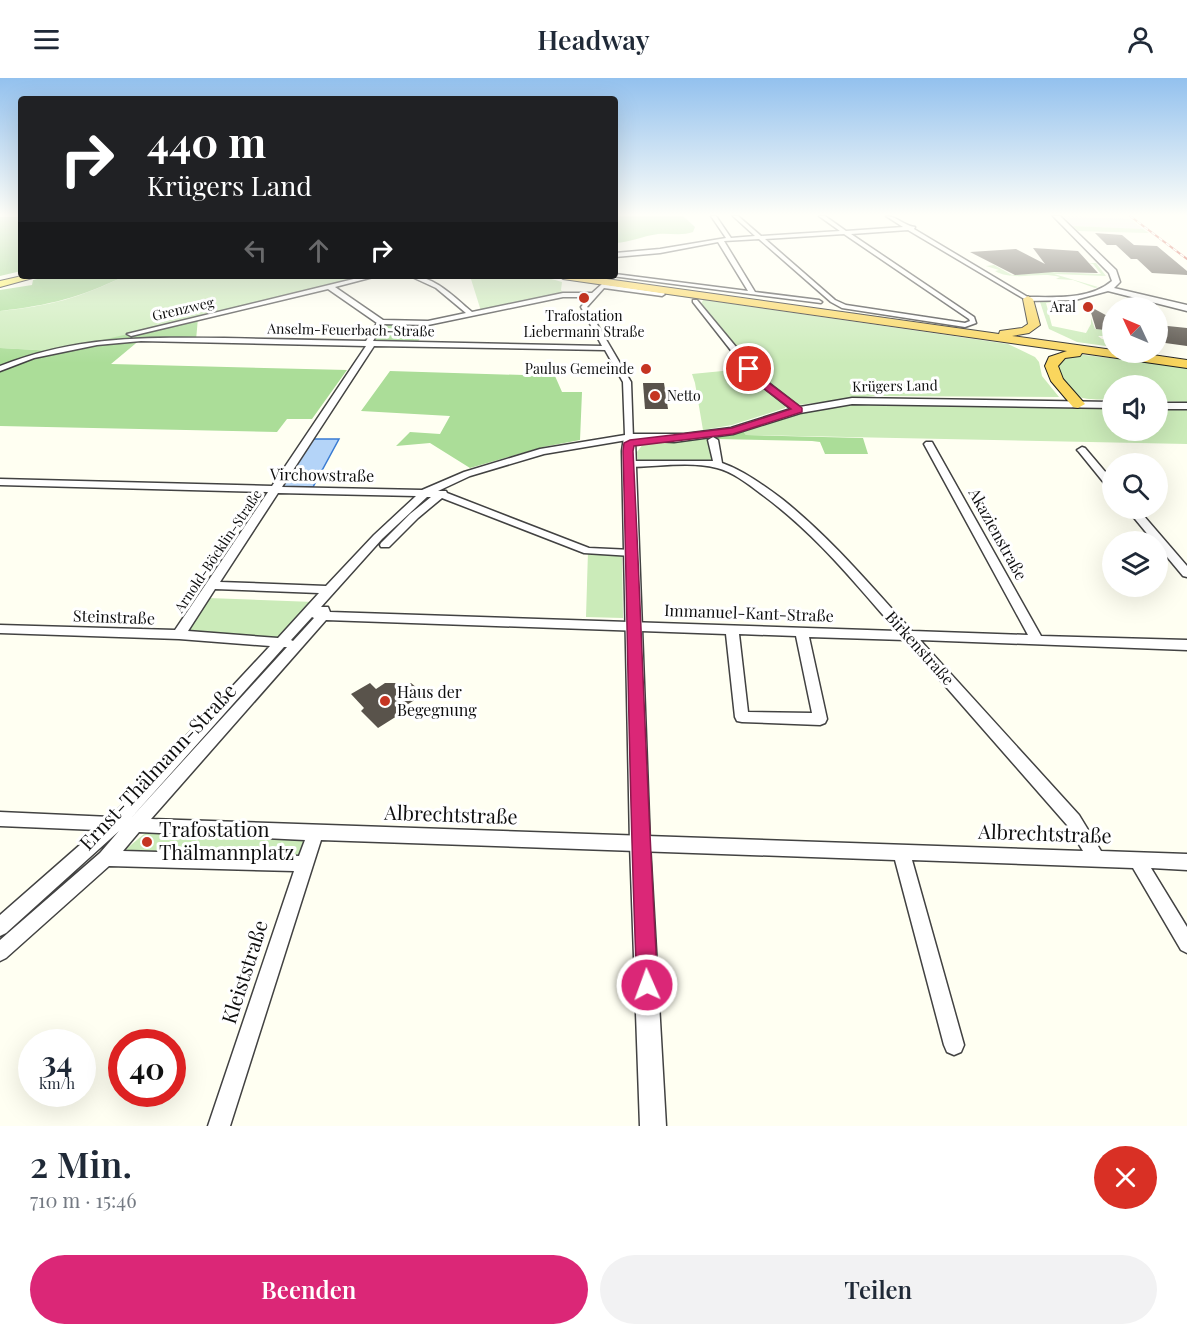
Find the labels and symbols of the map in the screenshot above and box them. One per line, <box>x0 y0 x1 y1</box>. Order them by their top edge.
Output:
marker: Trafostation Liebermann Straße <box>577 291 591 305</box>
street label: Grenzweg <box>150 292 216 325</box>
place label: Aral <box>1049 297 1076 316</box>
north arrow <box>1102 297 1168 363</box>
marker: Aral <box>1081 300 1095 314</box>
place label: Trafostation Liebermann Straße <box>523 306 645 341</box>
street label: Anselm-Feuerbach-Straße <box>266 319 435 340</box>
pin <box>723 343 774 394</box>
place label: Paulus Gemeinde <box>525 359 634 378</box>
marker: Paulus Gemeinde <box>639 362 653 376</box>
street label: Krügers Land <box>852 375 938 396</box>
place label: Netto <box>667 386 701 405</box>
marker: Netto <box>648 389 662 403</box>
street label: Virchowstraße <box>269 463 374 486</box>
street label: Akazienstraße <box>964 483 1032 583</box>
street label: Arnold-Böcklin-Straße <box>169 486 266 617</box>
street label: Immanuel-Kant-Straße <box>664 599 834 626</box>
street label: Steinstraße <box>73 605 155 628</box>
street label: Birkenstraße <box>882 606 959 689</box>
street label: Ernst-Thälmann-Straße <box>72 677 241 855</box>
place label: Haus der Begegnung <box>397 681 477 720</box>
marker: Haus der Begegnung <box>378 694 392 708</box>
street label: Albrechtstraße <box>383 798 518 829</box>
place label: Trafostation Thälmannplatz <box>159 815 294 865</box>
street label: Albrechtstraße <box>977 817 1112 848</box>
marker: Trafostation Thälmannplatz <box>140 835 154 849</box>
street label: Kleiststraße <box>214 916 273 1027</box>
position arrow <box>615 953 679 1017</box>
speed limit sign: 40 <box>108 1029 186 1107</box>

